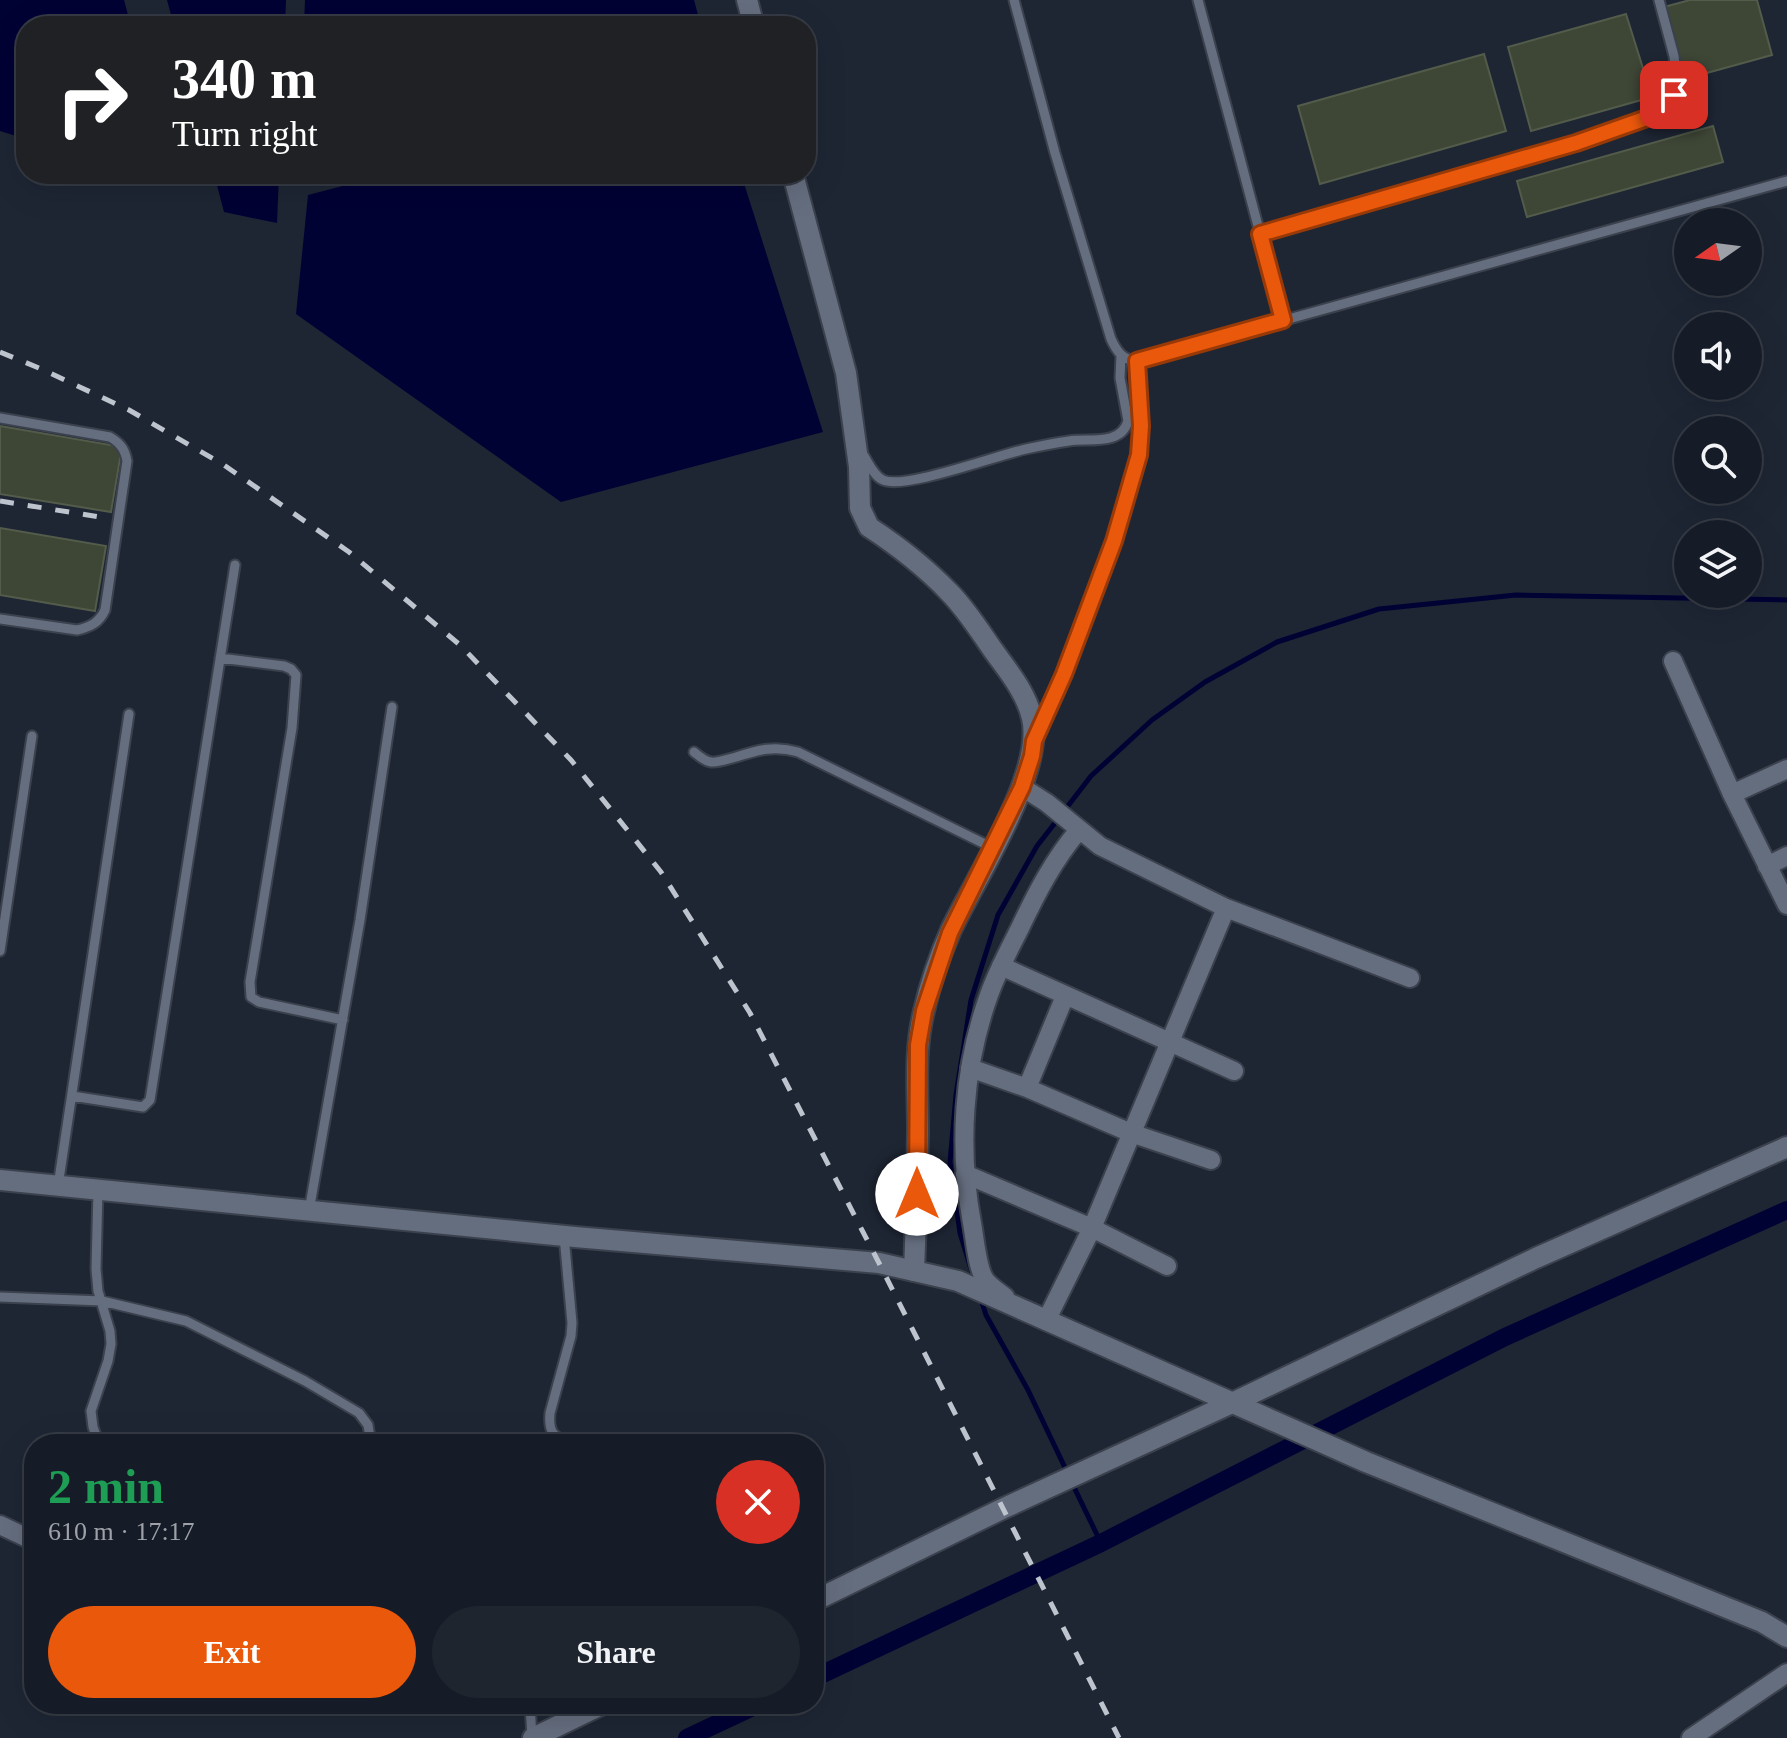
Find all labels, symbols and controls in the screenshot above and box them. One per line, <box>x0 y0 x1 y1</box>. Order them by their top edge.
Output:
icon: right <box>40 48 144 152</box>
text: 340 m <box>172 48 317 110</box>
pin <box>1640 61 1708 129</box>
icon: arrive <box>1652 73 1696 117</box>
text: Turn right <box>172 114 318 154</box>
north arrow <box>1674 208 1762 296</box>
map controls <box>1674 208 1762 608</box>
button: sound <box>1674 312 1762 400</box>
button: search <box>1674 416 1762 504</box>
button: layers <box>1674 520 1762 608</box>
position arrow <box>875 1152 959 1236</box>
text: 2 min <box>48 1460 164 1513</box>
button: close <box>716 1460 800 1544</box>
text: 610 m · 17:17 <box>48 1517 195 1546</box>
button: Exit <box>48 1606 416 1698</box>
button: Share <box>432 1606 800 1698</box>

